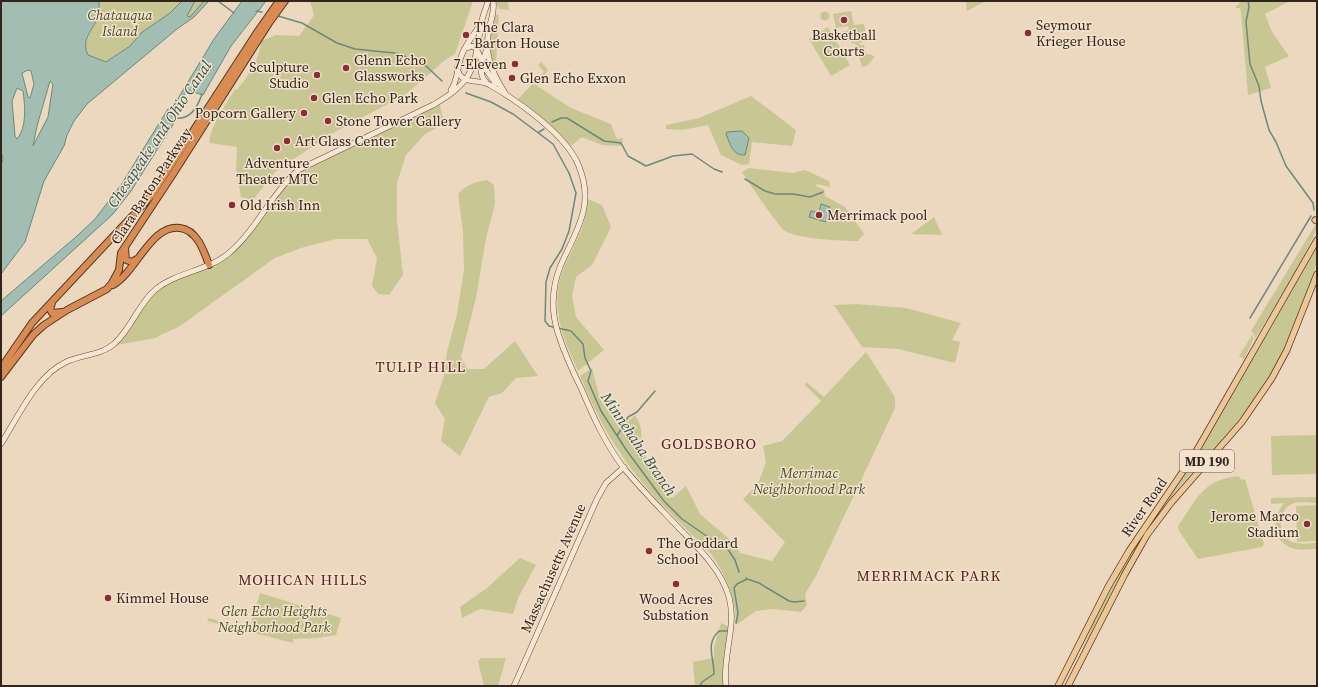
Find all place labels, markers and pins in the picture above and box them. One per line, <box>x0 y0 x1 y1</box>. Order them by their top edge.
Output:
marker: Basketball Courts <box>839 15 849 25</box>
place label: Seymour Krieger House <box>1036 15 1126 51</box>
place label: The Clara Barton House <box>474 17 560 53</box>
place label: Basketball Courts <box>812 25 876 61</box>
marker: Seymour Krieger House <box>1023 28 1033 38</box>
marker: The Clara Barton House <box>461 30 471 40</box>
place label: Glenn Echo Glassworks <box>354 50 427 86</box>
place label: 7-Eleven <box>454 54 508 74</box>
place label: Sculpture Studio <box>249 57 309 93</box>
marker: 7-Eleven <box>510 59 520 69</box>
marker: Glenn Echo Glassworks <box>341 63 351 73</box>
place label: Glen Echo Exxon <box>520 68 627 88</box>
marker: Sculpture Studio <box>312 70 322 80</box>
marker: Glen Echo Exxon <box>507 73 517 83</box>
place label: Glen Echo Park <box>322 88 418 108</box>
marker: Glen Echo Park <box>309 93 319 103</box>
place label: Popcorn Gallery <box>195 103 297 123</box>
marker: Popcorn Gallery <box>299 108 309 118</box>
place label: Stone Tower Gallery <box>336 111 462 131</box>
marker: Stone Tower Gallery <box>323 116 333 126</box>
place label: Art Glass Center <box>295 131 396 151</box>
marker: Art Glass Center <box>282 136 292 146</box>
marker: Adventure Theater MTC <box>272 143 282 153</box>
place label: Adventure Theater MTC <box>236 153 318 189</box>
place label: Old Irish Inn <box>240 195 321 215</box>
marker: Old Irish Inn <box>227 200 237 210</box>
place label: Merrimack pool <box>827 205 927 225</box>
marker: Merrimack pool <box>814 210 824 220</box>
place label: Jerome Marco Stadium <box>1210 506 1299 542</box>
marker: Jerome Marco Stadium <box>1302 519 1312 529</box>
place label: The Goddard School <box>657 533 738 569</box>
marker: The Goddard School <box>644 546 654 556</box>
marker: Wood Acres Substation <box>671 579 681 589</box>
place label: Kimmel House <box>116 588 209 608</box>
place label: Wood Acres Substation <box>639 589 713 625</box>
marker: Kimmel House <box>103 593 113 603</box>

